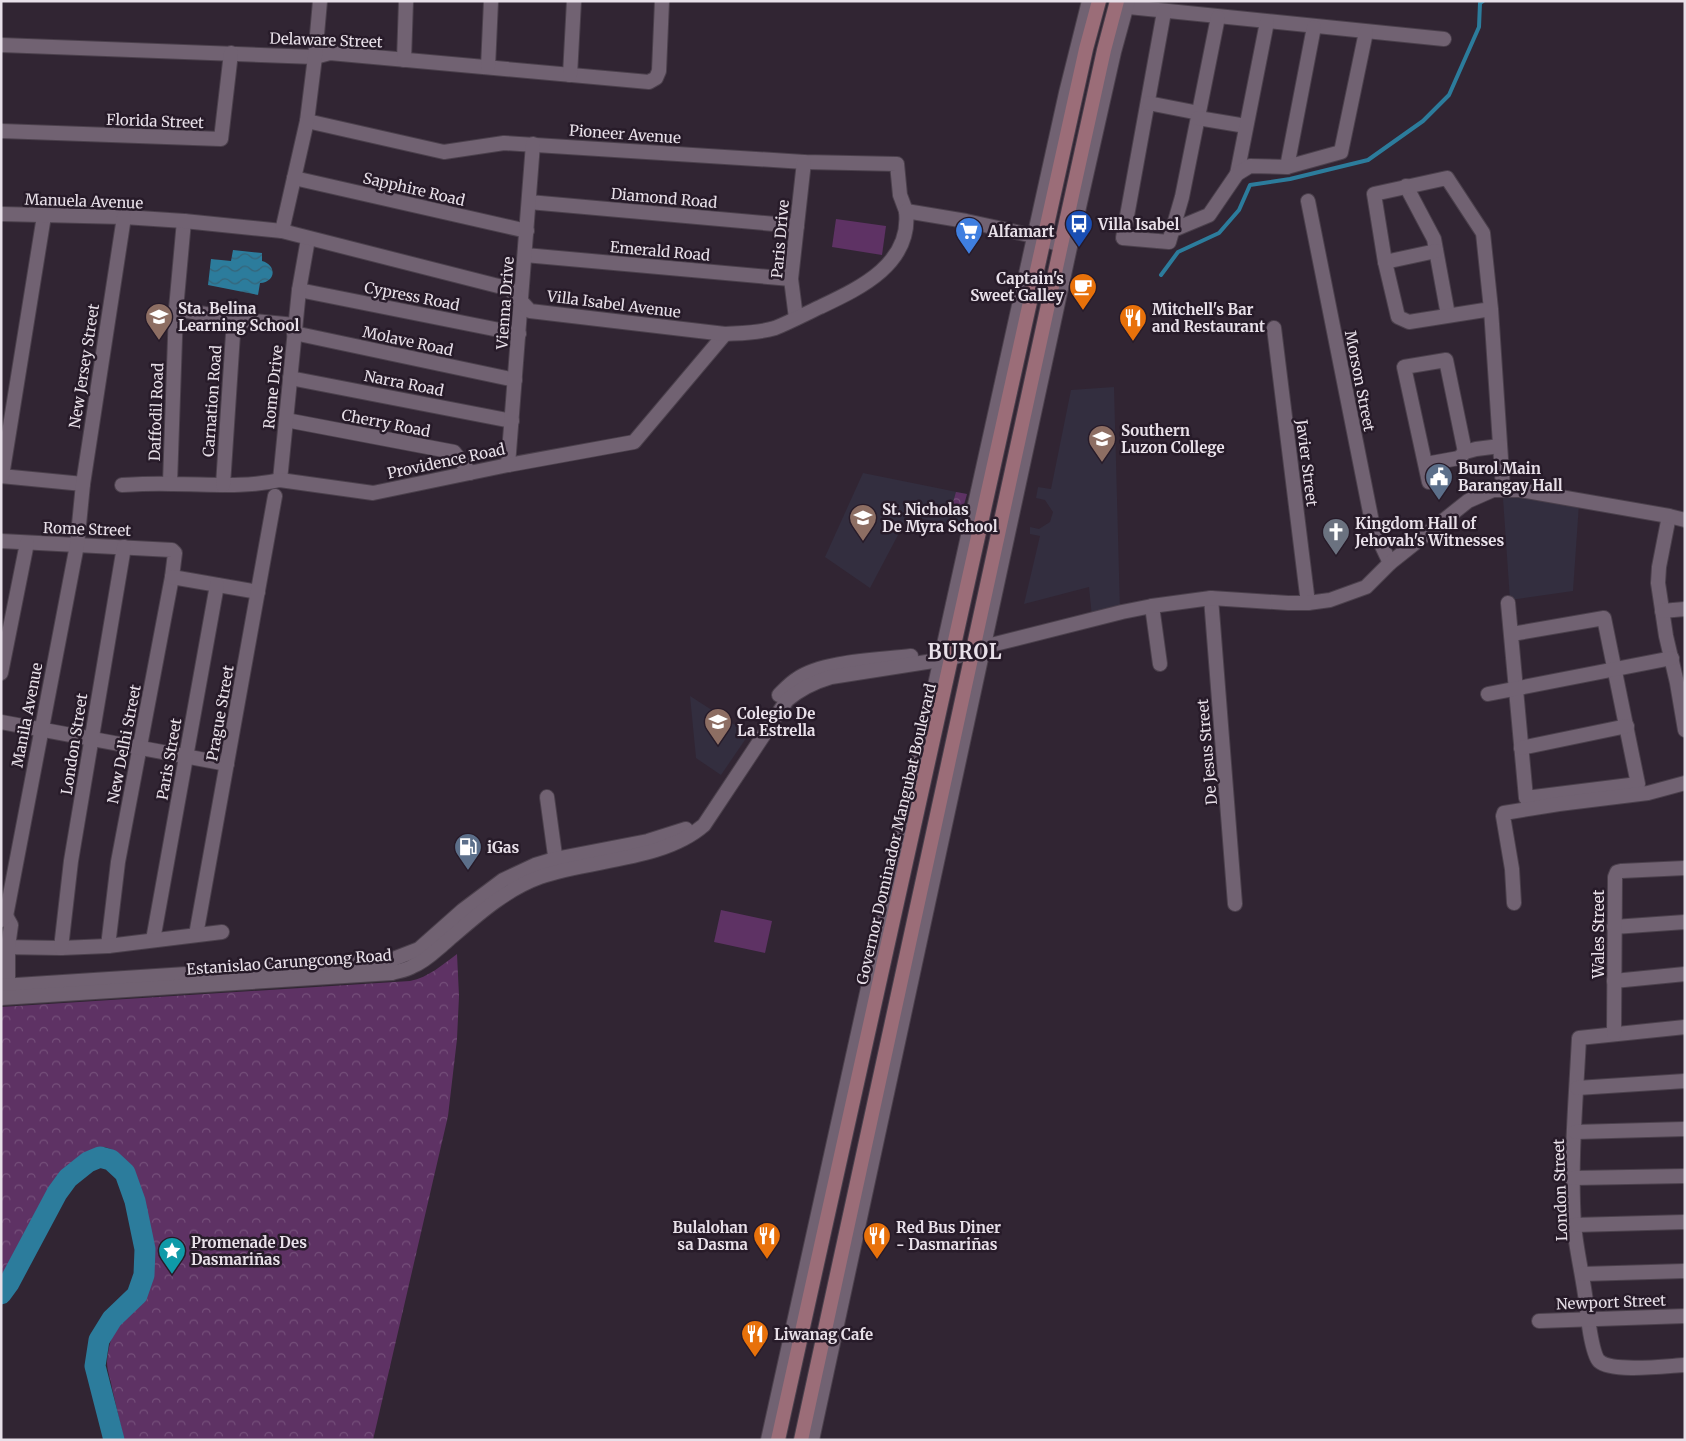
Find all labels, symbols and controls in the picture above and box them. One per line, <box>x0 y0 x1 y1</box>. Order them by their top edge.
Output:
street label: Delaware Street <box>269 29 383 51</box>
street label: Florida Street <box>106 110 204 132</box>
street label: Pioneer Avenue <box>569 121 682 147</box>
street label: Sapphire Road <box>361 168 467 210</box>
street label: Diamond Road <box>610 184 718 212</box>
street label: Manuela Avenue <box>24 189 144 213</box>
street label: Paris Drive <box>767 199 793 279</box>
bus stop icon: Villa Isabel <box>1064 209 1094 248</box>
place label: Villa Isabel <box>1097 215 1179 234</box>
supermarket icon: Alfamart <box>954 216 984 255</box>
place label: Alfamart <box>987 222 1054 241</box>
street label: Emerald Road <box>609 237 711 265</box>
street label: Vienna Drive <box>492 256 518 351</box>
place label: Captain's Sweet Galley <box>970 269 1064 305</box>
cafe icon: Captain's Sweet Galley <box>1068 272 1098 311</box>
street label: Cypress Road <box>363 277 461 315</box>
street label: Villa Isabel Avenue <box>545 286 682 322</box>
place label: Sta. Belina Learning School <box>178 299 299 335</box>
place label: Mitchell's Bar and Restaurant <box>1152 300 1265 336</box>
street label: New Jersey Street <box>65 302 103 430</box>
school or university icon: Sta. Belina Learning School <box>144 302 174 341</box>
restaurant icon: Mitchell's Bar and Restaurant <box>1118 303 1148 342</box>
street label: Molave Road <box>361 322 455 360</box>
street label: Morson Street <box>1341 329 1379 433</box>
street label: Carnation Road <box>199 344 225 458</box>
street label: Rome Drive <box>259 344 287 430</box>
street label: Daffodil Road <box>145 363 167 461</box>
street label: Narra Road <box>362 366 446 400</box>
street label: Cherry Road <box>340 405 432 441</box>
street label: Javier Street <box>1292 417 1322 508</box>
place label: Southern Luzon College <box>1121 421 1225 457</box>
school or university icon: Southern Luzon College <box>1087 424 1117 463</box>
street label: Providence Road <box>385 439 507 483</box>
place label: Burol Main Barangay Hall <box>1458 459 1563 495</box>
public building icon: Burol Main Barangay Hall <box>1424 462 1454 501</box>
place label: St. Nicholas De Myra School <box>882 500 998 536</box>
school or university icon: St. Nicholas De Myra School <box>848 503 878 542</box>
place label: Kingdom Hall of Jehovah's Witnesses <box>1354 514 1504 550</box>
church icon: Kingdom Hall of Jehovah's Witnesses <box>1321 517 1351 556</box>
street label: Rome Street <box>43 518 132 540</box>
district label: BUROL <box>927 639 1003 664</box>
street label: Manila Avenue <box>8 661 47 769</box>
street label: Prague Street <box>202 663 238 762</box>
street label: Governor Dominador Mangubat Boulevard <box>852 682 940 986</box>
street label: New Delhi Street <box>103 683 145 805</box>
street label: London Street <box>57 692 91 796</box>
street label: De Jesus Street <box>1193 698 1221 806</box>
place label: Colegio De La Estrella <box>737 704 816 740</box>
school or university icon: Colegio De La Estrella <box>703 707 733 746</box>
street label: Paris Street <box>152 716 186 801</box>
fuel station icon: iGas <box>453 832 483 871</box>
place label: iGas <box>487 838 519 857</box>
street label: Wales Street <box>1589 889 1608 979</box>
street label: Estanislao Carungcong Road <box>186 945 392 979</box>
street label: London Street <box>1549 1138 1571 1242</box>
place label: Bulalohan sa Dasma <box>673 1218 749 1254</box>
place label: Red Bus Diner - Dasmariñas <box>896 1218 1001 1254</box>
restaurant icon: Bulalohan sa Dasma <box>752 1221 782 1260</box>
restaurant icon: Red Bus Diner - Dasmariñas <box>862 1221 892 1260</box>
place label: Promenade Des Dasmariñas <box>191 1233 307 1269</box>
place icon: Promenade Des Dasmariñas <box>157 1236 187 1275</box>
street label: Newport Street <box>1556 1291 1666 1313</box>
restaurant icon: Liwanag Cafe <box>740 1319 770 1358</box>
place label: Liwanag Cafe <box>774 1325 873 1344</box>

